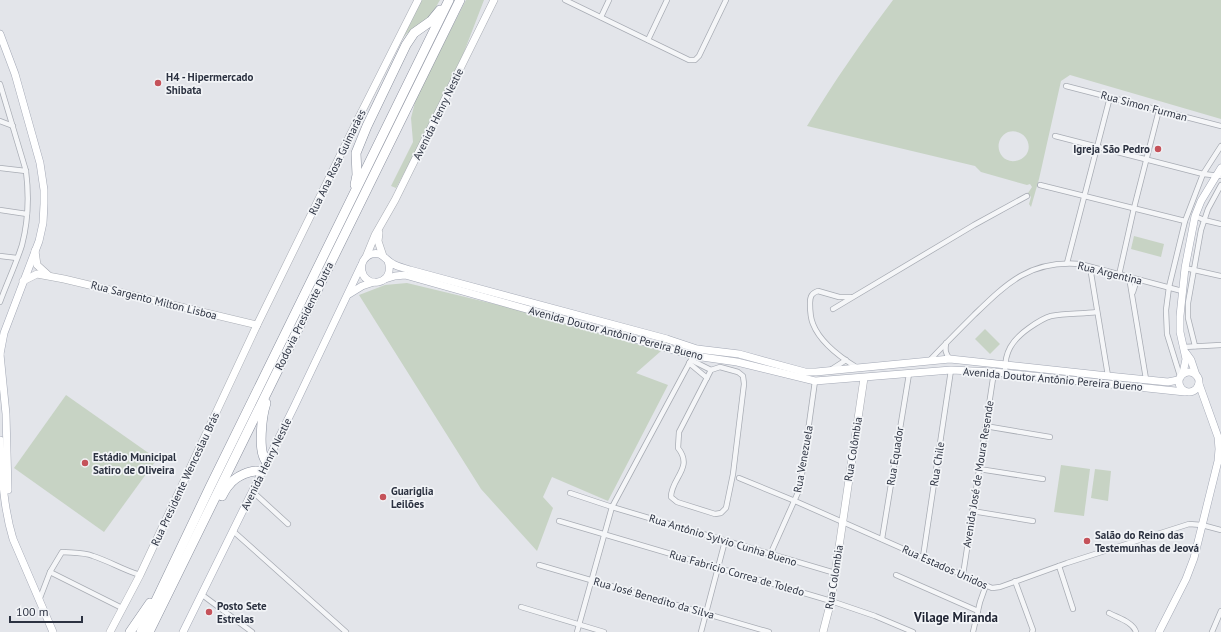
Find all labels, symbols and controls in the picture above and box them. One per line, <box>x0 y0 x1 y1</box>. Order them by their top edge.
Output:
street label: Avenida Henry Nestie <box>410 65 466 162</box>
place label: H4 - Hipermercado Shibata <box>166 70 254 97</box>
marker: H4 - Hipermercado Shibata <box>153 78 163 88</box>
street label: Rua Simon Furman <box>1099 88 1189 124</box>
street label: Rua Ana Rosa Guimarães <box>305 107 369 217</box>
place label: Igreja São Pedro <box>1073 142 1150 156</box>
marker: Igreja São Pedro <box>1153 144 1163 154</box>
street label: Rua Argentina <box>1076 258 1144 288</box>
street label: Rodovia Presidente Dutra <box>272 260 336 372</box>
street label: Rua Sargento Milton Lisboa <box>89 278 219 322</box>
street label: Avenida Doutor Antônio Pereira Bueno <box>527 303 705 363</box>
street label: Avenida Doutor Antônio Pereira Bueno <box>963 364 1144 394</box>
street label: Avenida José de Moura Resende <box>959 399 997 549</box>
street label: Rua Presidente Wenceslau Brás <box>148 410 222 548</box>
street label: Avenida Henry Nestle <box>238 415 295 512</box>
street label: Rua Colômbia <box>841 416 865 482</box>
street label: Rua Venezuela <box>790 424 816 494</box>
street label: Rua Equador <box>883 425 907 486</box>
street label: Rua Chile <box>927 440 947 487</box>
place label: Estádio Municipal Satiro de Oliveira <box>93 450 177 477</box>
marker: Estádio Municipal Satiro de Oliveira <box>80 458 90 468</box>
place label: Guariglia Leilões <box>391 484 433 511</box>
marker: Guariglia Leilões <box>378 492 388 502</box>
street label: Rua Antônio Sylvio Cunha Bueno <box>647 511 799 569</box>
place label: Salão do Reino das Testemunhas de Jeová <box>1095 528 1199 555</box>
marker: Salão do Reino das Testemunhas de Jeová <box>1082 536 1092 546</box>
street label: Rua Estados Unidos <box>900 542 990 592</box>
street label: Rua Colombia <box>822 544 846 610</box>
street label: Rua Fabricio Correa de Toledo <box>668 547 806 599</box>
street label: Rua José Benedito da Silva <box>592 574 716 622</box>
scale bar <box>10 598 82 624</box>
place label: Posto Sete Estrelas <box>217 599 267 626</box>
text: 100 m <box>16 604 49 619</box>
marker: Posto Sete Estrelas <box>204 607 214 617</box>
district label: Vilage Miranda <box>913 609 998 626</box>

